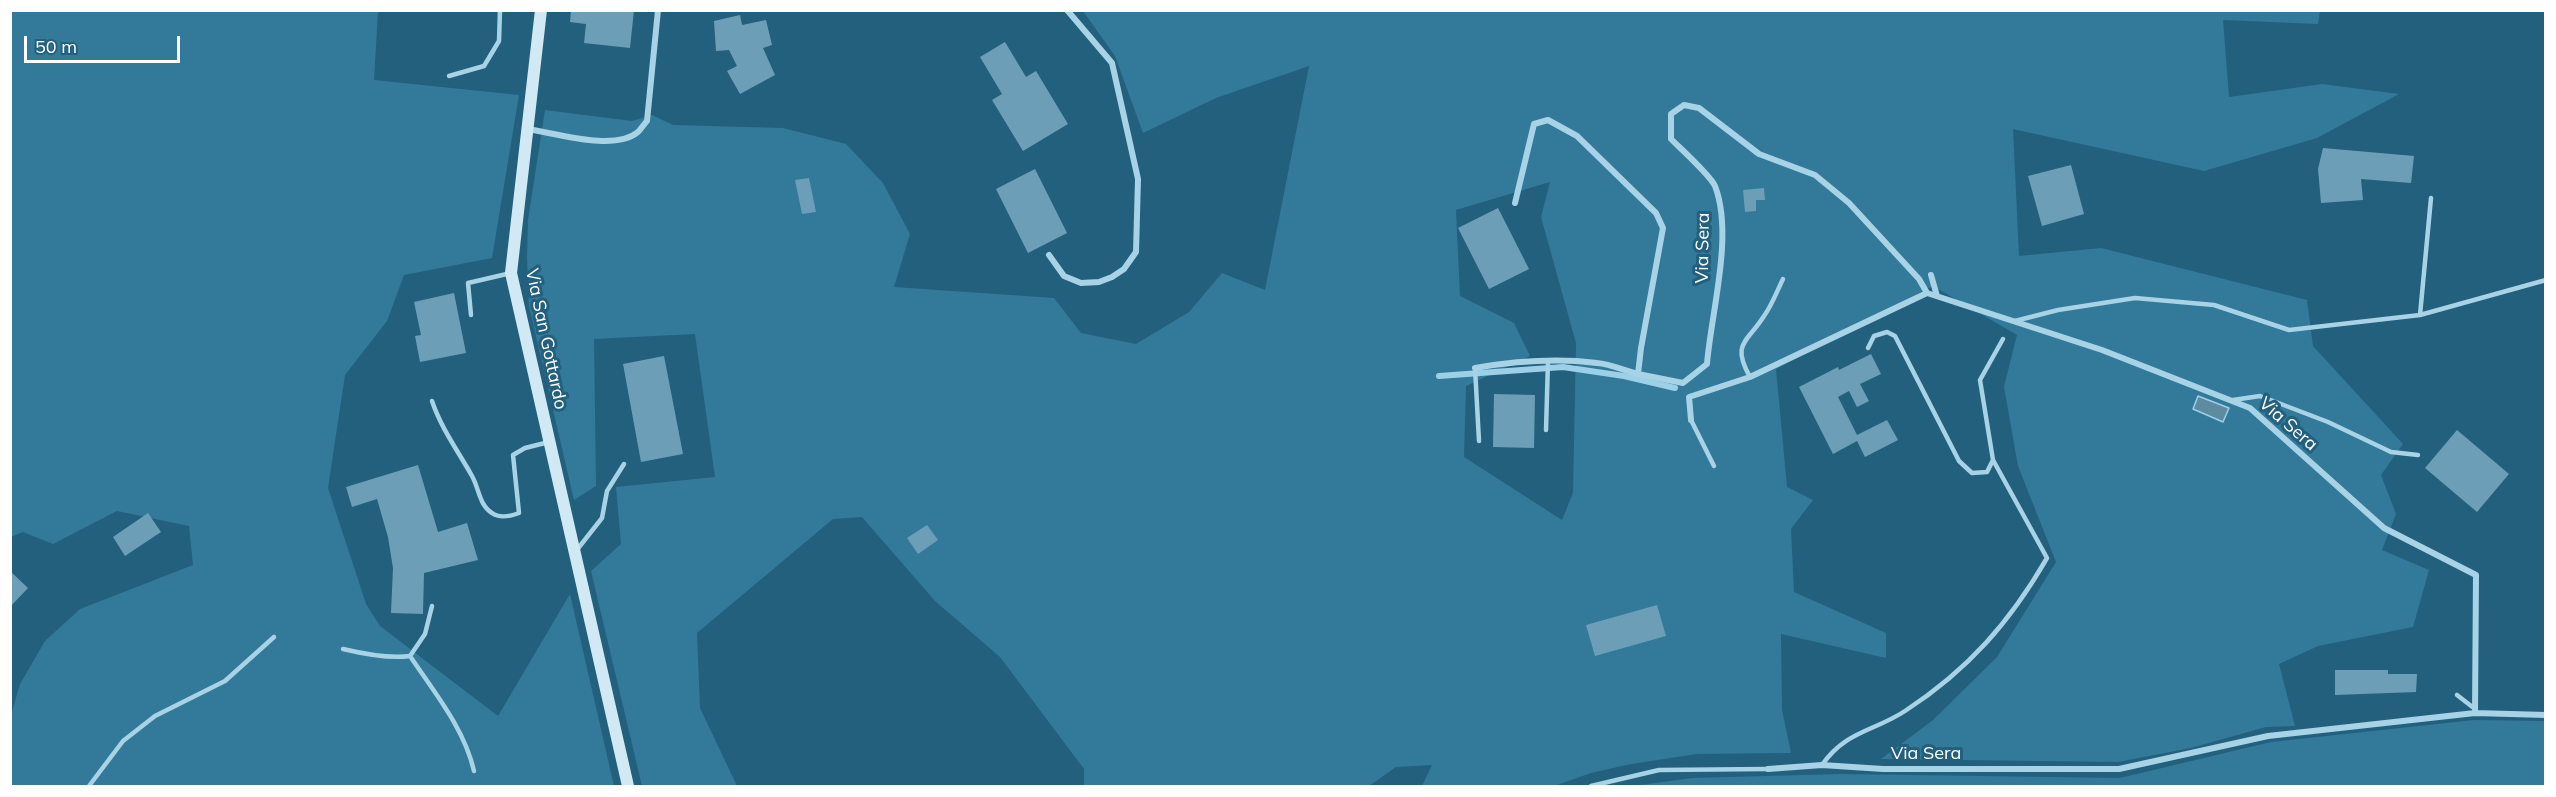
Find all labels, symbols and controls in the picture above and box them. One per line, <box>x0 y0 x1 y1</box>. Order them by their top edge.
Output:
scale bar <box>27 24 183 62</box>
text: 50 m <box>35 35 77 58</box>
street label: Via Sera <box>1692 213 1714 283</box>
street label: Via San Gottardo <box>521 267 571 411</box>
street label: Via Sera <box>2254 393 2322 455</box>
street label: Via Sera <box>1891 743 1961 765</box>

